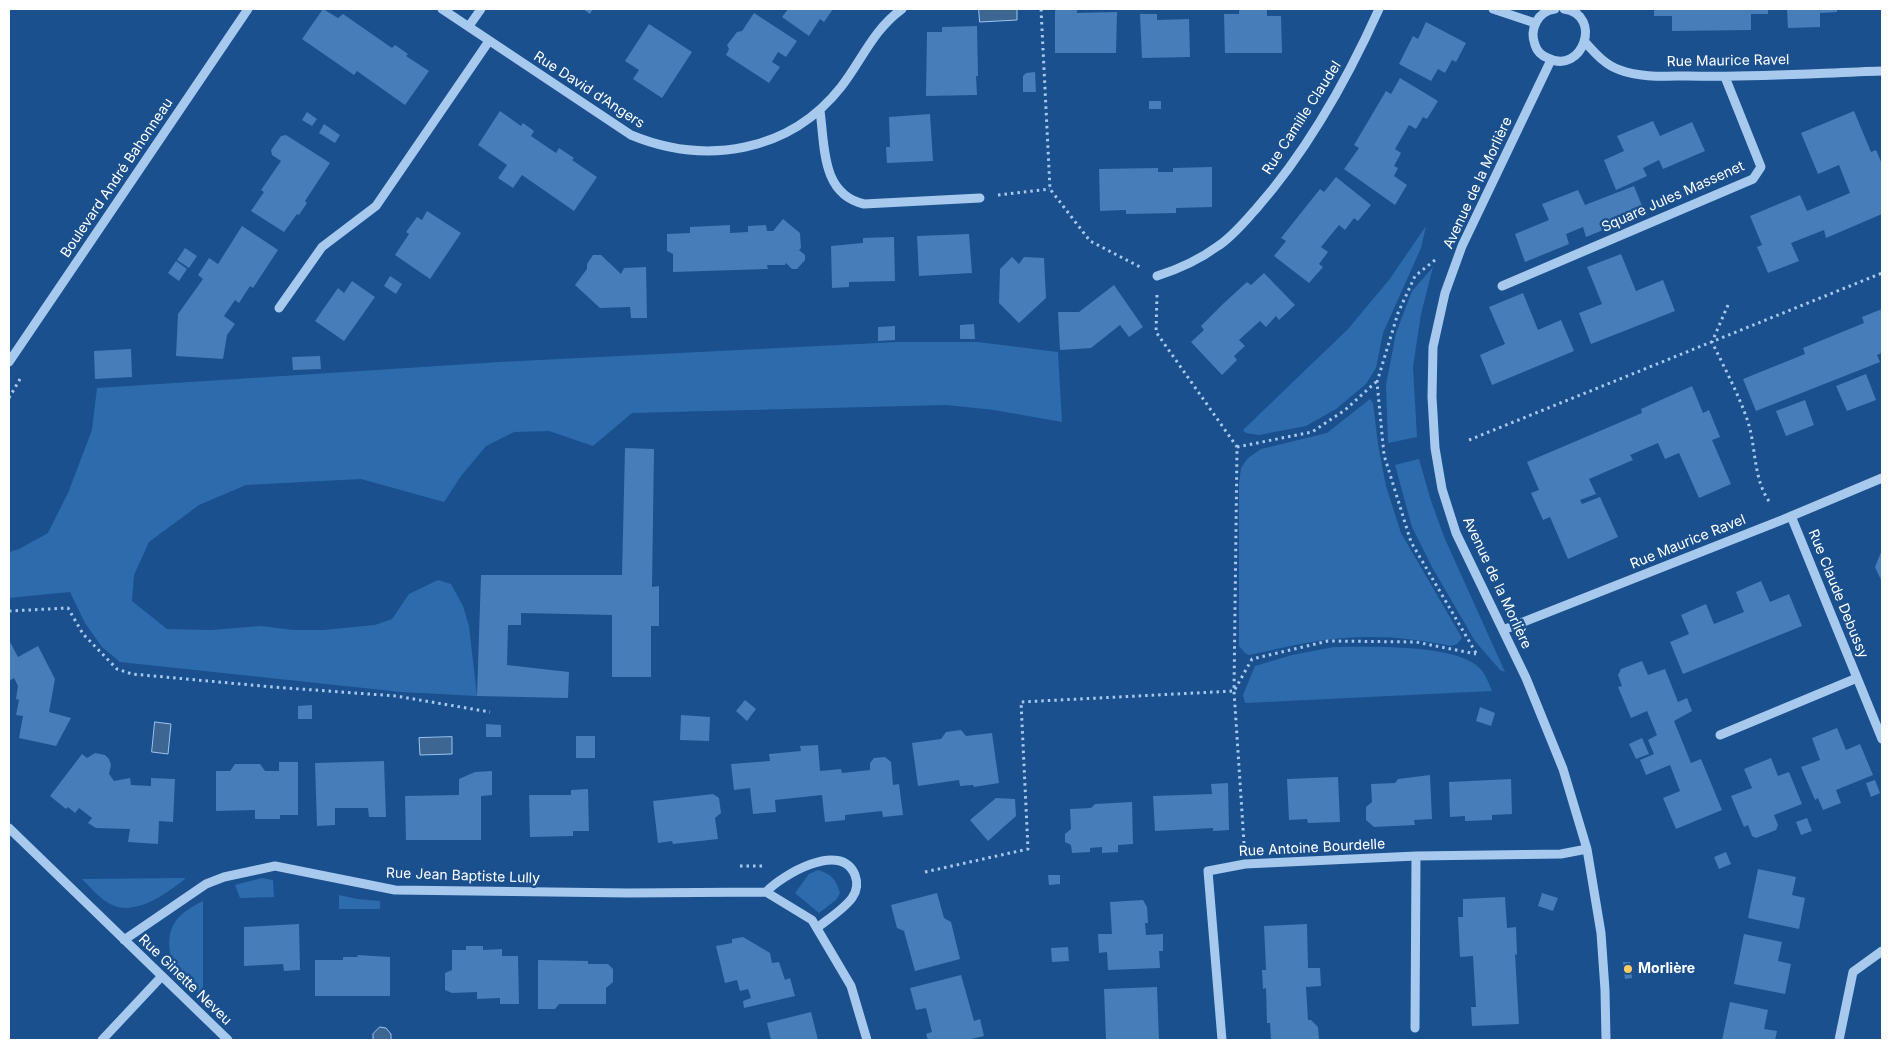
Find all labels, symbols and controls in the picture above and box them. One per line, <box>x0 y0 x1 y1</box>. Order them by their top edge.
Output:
street label: Rue David d’Angers <box>531 48 647 132</box>
street label: Rue Maurice Ravel <box>1666 52 1790 70</box>
street label: Rue Camille Claudel <box>1259 58 1345 178</box>
street label: Boulevard André Bahonneau <box>57 95 177 261</box>
street label: Avenue de la Morlière <box>1440 114 1516 252</box>
street label: Square Jules Massenet <box>1599 158 1747 236</box>
street label: Rue Maurice Ravel <box>1628 511 1748 573</box>
street label: Avenue de la Morlière <box>1459 514 1535 652</box>
street label: Rue Claude Debussy <box>1804 527 1872 661</box>
street label: Rue Antoine Bourdelle <box>1238 836 1386 860</box>
street label: Rue Jean Baptiste Lully <box>386 865 540 887</box>
street label: Rue Ginette Neveu <box>135 931 235 1029</box>
place label: Morlière <box>1638 961 1695 977</box>
marker: Morlière <box>1622 963 1634 975</box>

